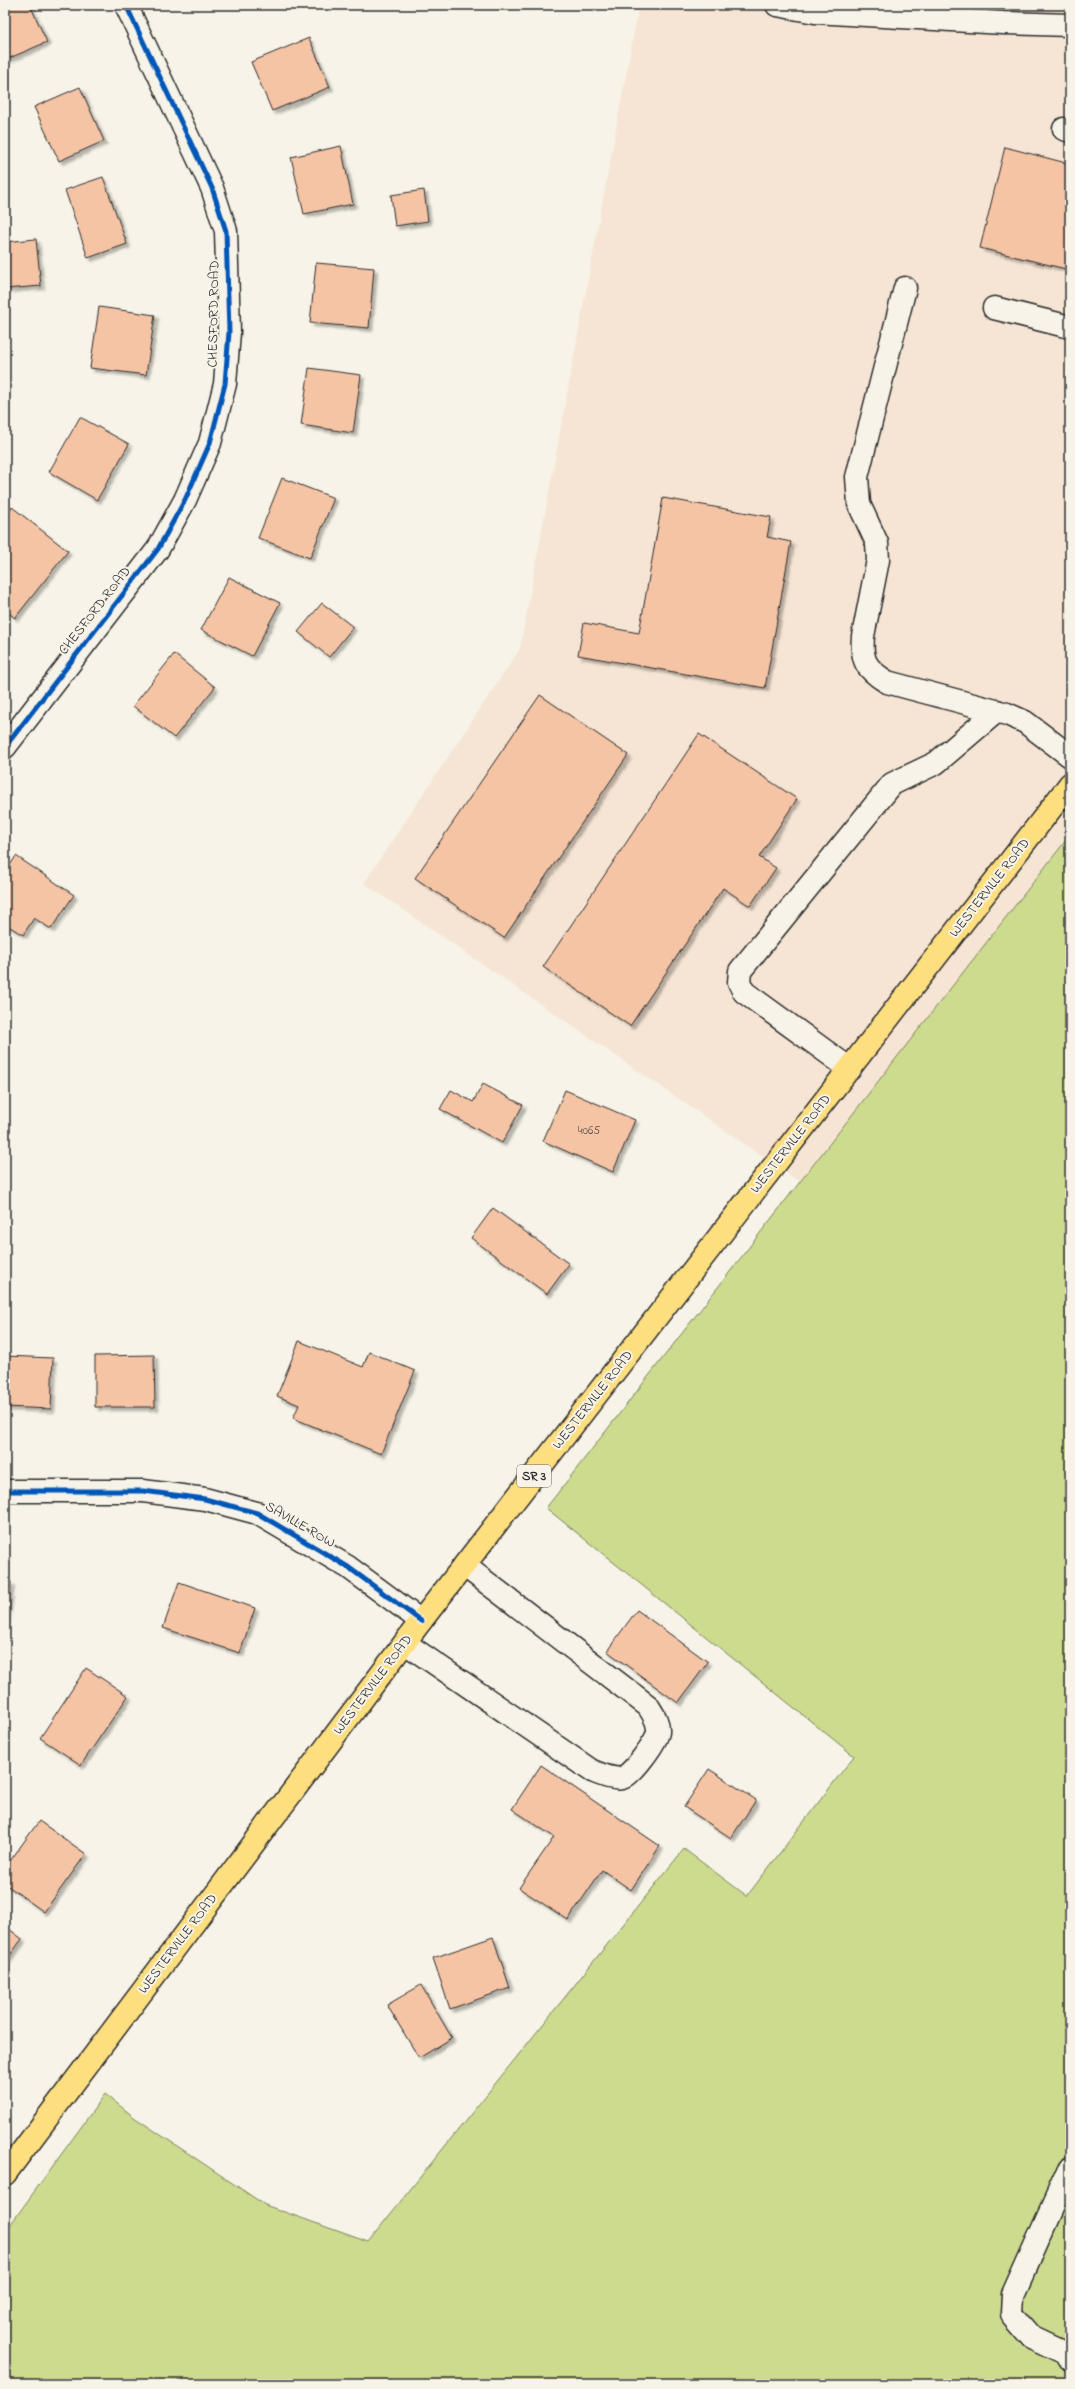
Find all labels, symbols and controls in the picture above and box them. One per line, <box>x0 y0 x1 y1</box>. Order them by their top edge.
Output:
street label: CHESFORD ROAD <box>203 260 225 368</box>
street label: CHESFORD ROAD <box>54 562 136 660</box>
street label: WESTERVILLE ROAD <box>945 834 1035 942</box>
street label: WESTERVILLE ROAD <box>746 1090 836 1198</box>
house number: 4065 <box>578 1122 600 1140</box>
street label: WESTERVILLE ROAD <box>548 1346 638 1454</box>
road number: SR 3 <box>517 1465 551 1487</box>
street label: SAVILLE ROW <box>261 1496 339 1554</box>
street label: WESTERVILLE ROAD <box>328 1630 418 1740</box>
street label: WESTERVILLE ROAD <box>133 1889 223 1999</box>

